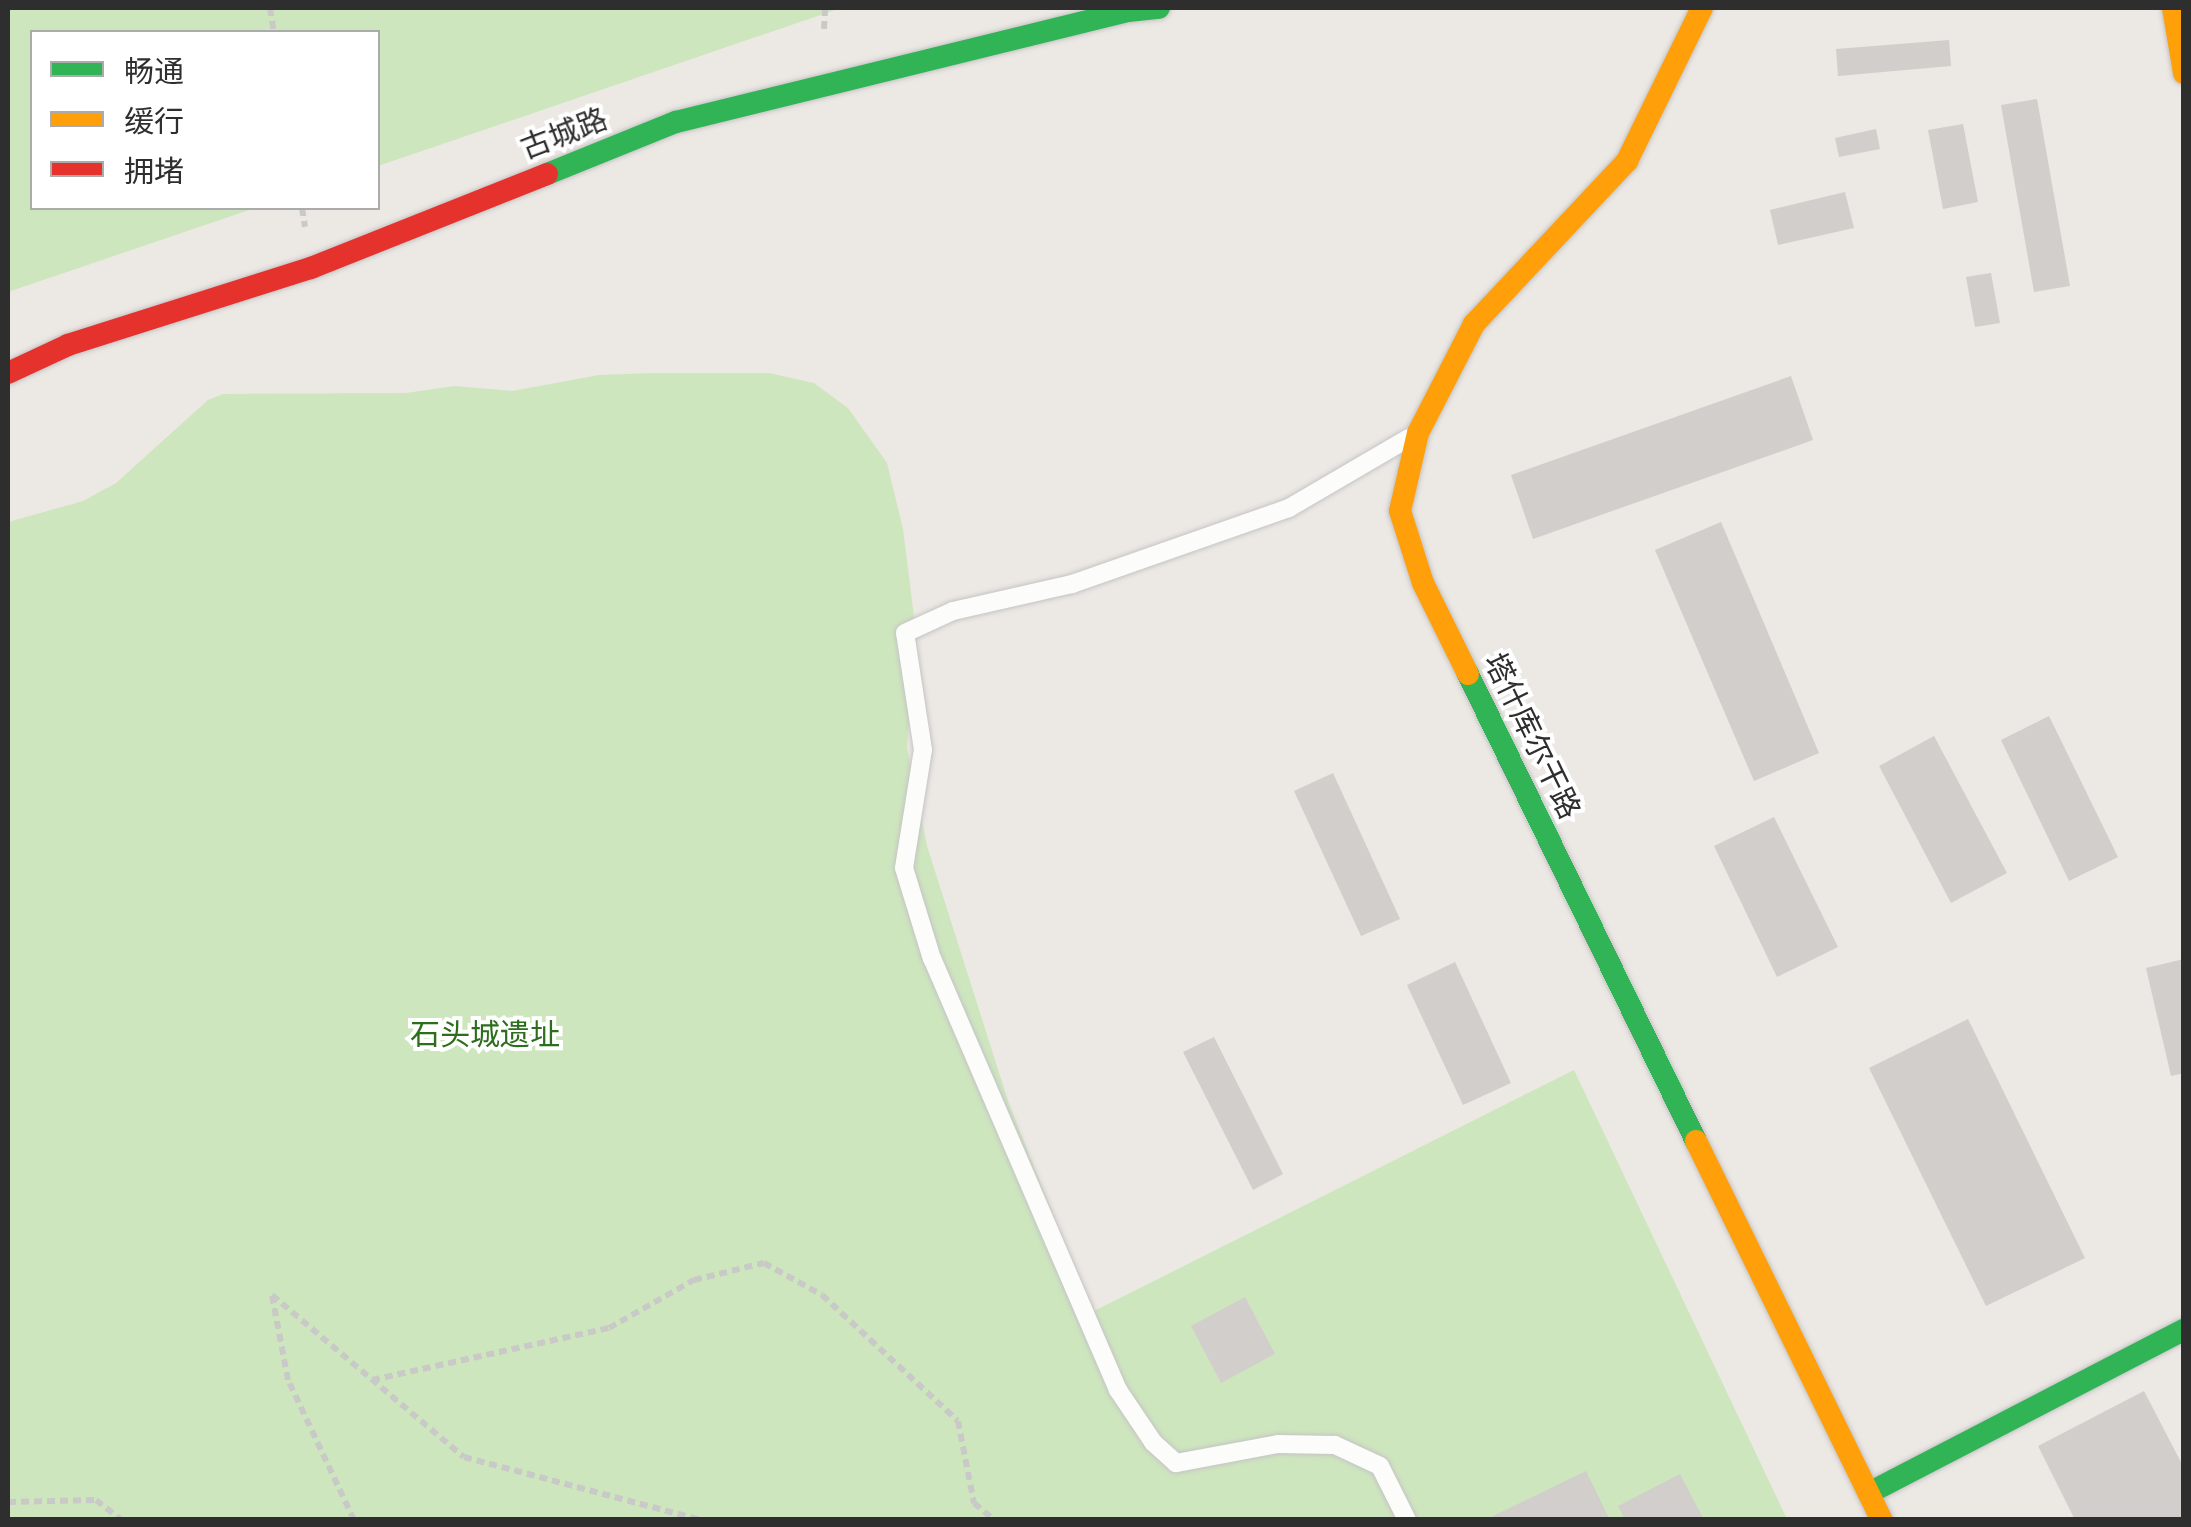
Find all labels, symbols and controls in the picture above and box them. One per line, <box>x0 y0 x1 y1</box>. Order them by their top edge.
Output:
legend <box>30 30 380 210</box>
text: 畅通 <box>124 54 184 90</box>
street label: 古城路 <box>516 101 612 167</box>
text: 缓行 <box>124 104 184 140</box>
text: 拥堵 <box>124 154 184 190</box>
street label: 塔什库尔干路 <box>1476 647 1588 825</box>
park label: 石头城遗址 <box>410 1017 560 1053</box>

